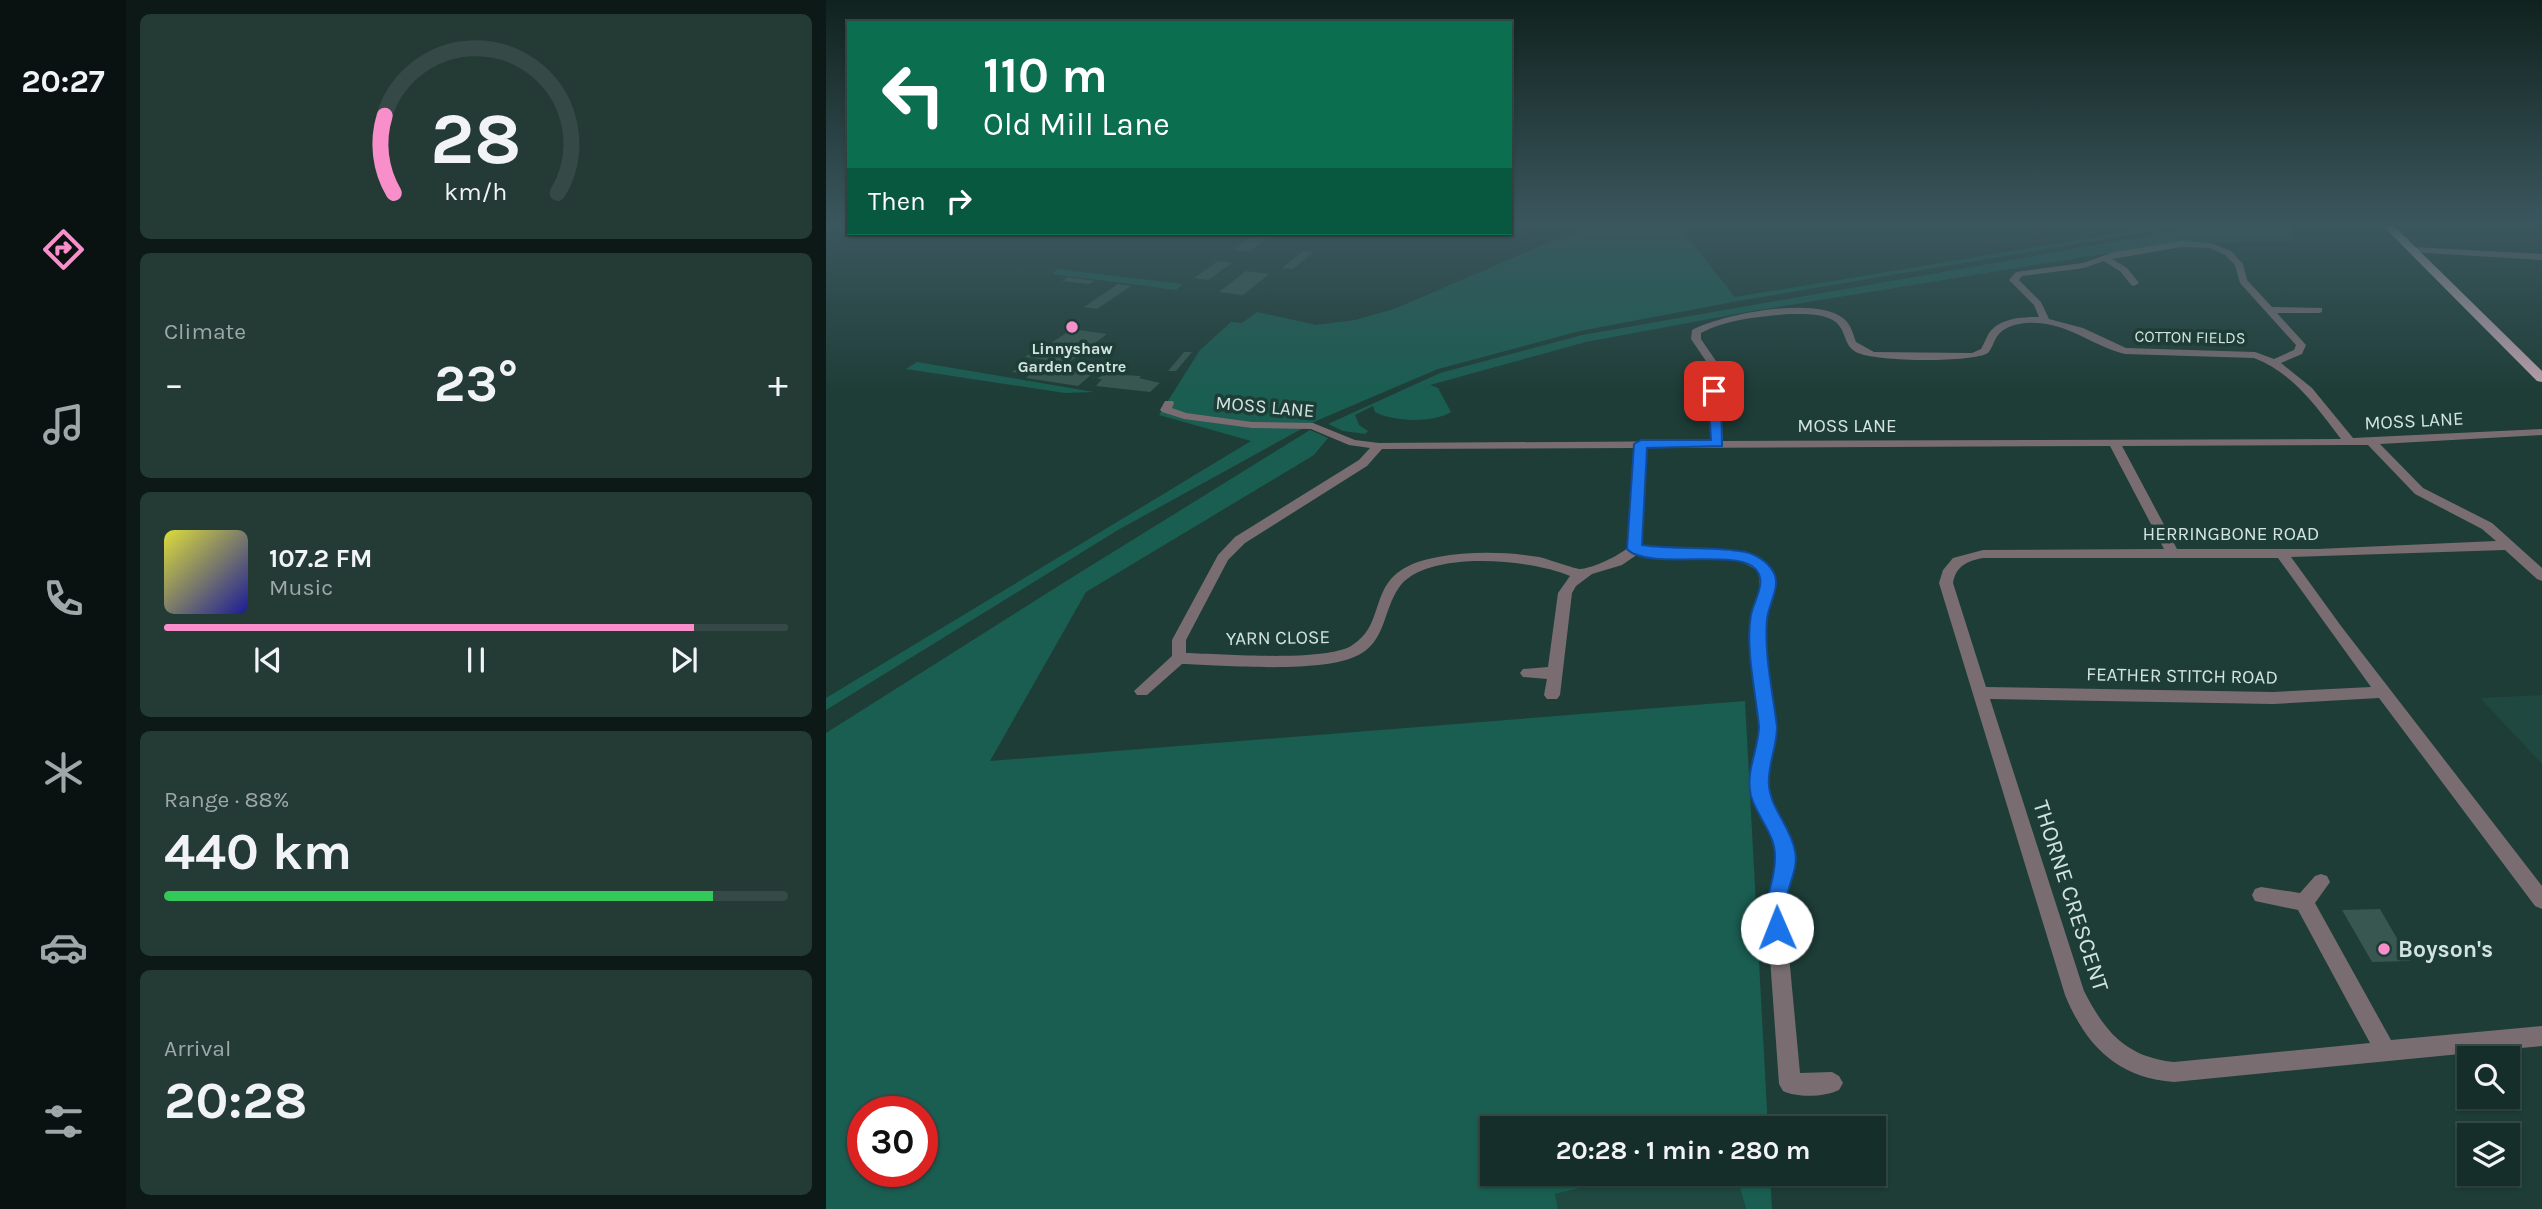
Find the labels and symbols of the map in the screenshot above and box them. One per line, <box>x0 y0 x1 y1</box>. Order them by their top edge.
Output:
marker: Linnyshaw Garden Centre <box>1064 319 1080 335</box>
street label: COTTON FIELDS <box>2134 327 2246 347</box>
place label: Linnyshaw Garden Centre <box>1018 339 1126 376</box>
pin <box>1684 361 1744 421</box>
street label: MOSS LANE <box>1215 392 1315 422</box>
street label: MOSS LANE <box>2364 407 2464 435</box>
street label: MOSS LANE <box>1797 415 1897 437</box>
street label: HERRINGBONE ROAD <box>2143 523 2319 545</box>
street label: YARN CLOSE <box>1226 626 1330 650</box>
street label: FEATHER STITCH ROAD <box>2086 663 2278 689</box>
street label: THORNE CRESCENT <box>2027 797 2115 995</box>
position arrow <box>1740 891 1814 965</box>
place label: Boyson's <box>2398 936 2493 963</box>
marker: Boyson's <box>2376 941 2392 957</box>
speed limit sign: 30 <box>847 1096 938 1187</box>

